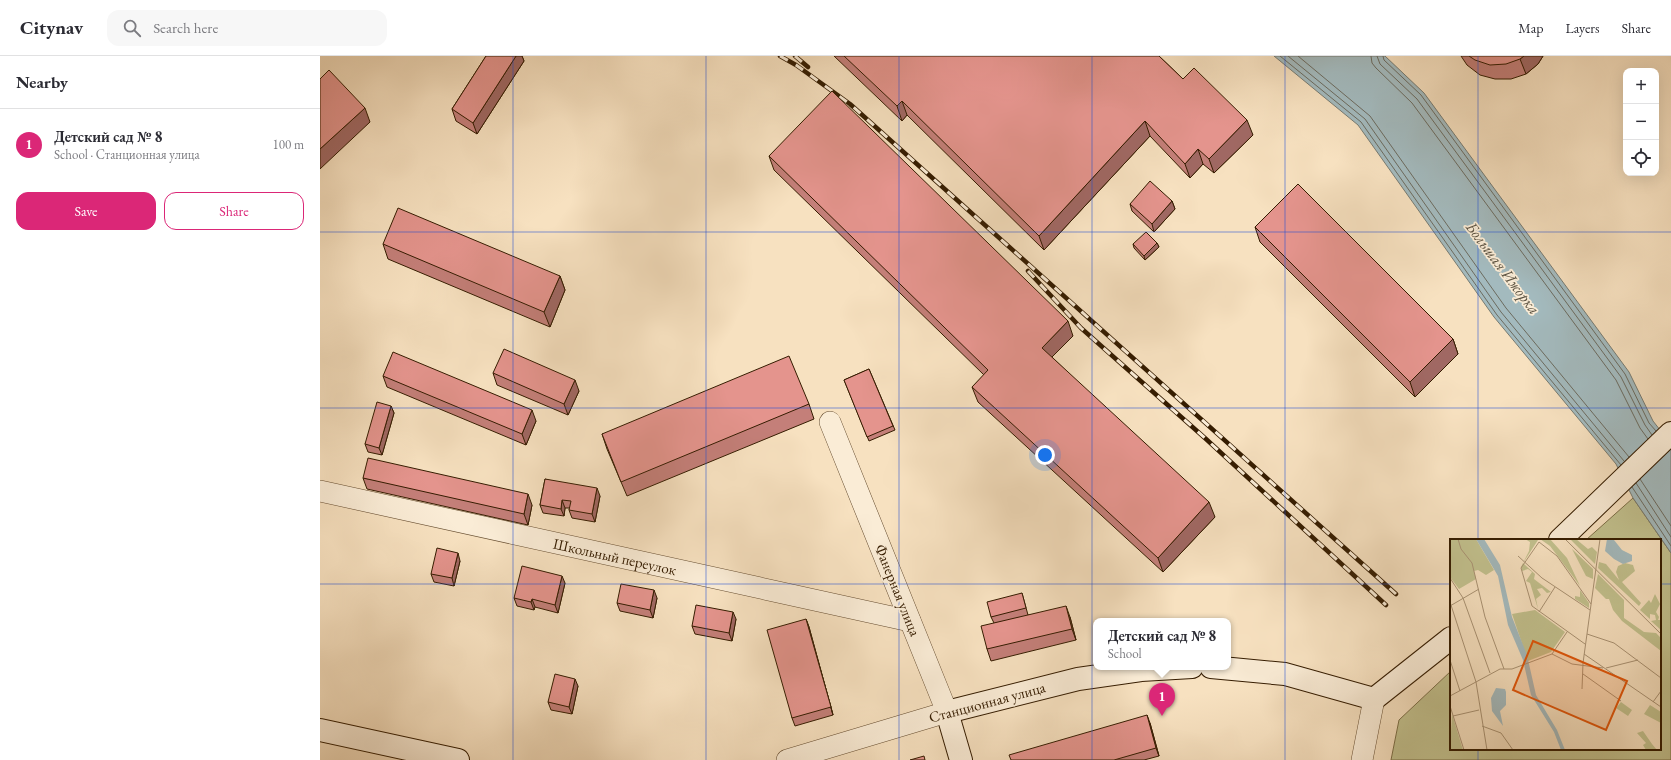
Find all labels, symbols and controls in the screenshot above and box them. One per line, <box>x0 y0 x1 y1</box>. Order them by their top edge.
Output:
search box <box>107 10 387 46</box>
text: Citynav <box>20 15 83 40</box>
icon: search <box>121 17 143 39</box>
text: Search here <box>153 18 218 37</box>
text: Map <box>1518 19 1543 37</box>
text: Layers <box>1565 19 1600 37</box>
text: Share <box>1622 19 1651 37</box>
map controls <box>1623 68 1659 176</box>
button: + <box>1623 68 1659 104</box>
text: Nearby <box>16 71 68 93</box>
button: − <box>1623 104 1659 140</box>
text: Детский сад № 8 <box>54 127 162 146</box>
text: 1 <box>26 136 32 153</box>
text: 100 m <box>273 136 304 153</box>
button: locate <box>1623 140 1659 176</box>
text: School · Станционная улица <box>54 146 200 163</box>
button: Save <box>16 192 156 230</box>
button: Share <box>164 192 304 230</box>
water label: Большая Ижорка <box>1461 217 1545 319</box>
your location <box>1035 445 1055 465</box>
street label: Школьный переулок <box>552 533 678 579</box>
inset map <box>1450 539 1661 750</box>
street label: Фанерная улица <box>871 541 925 639</box>
popup <box>1093 618 1231 670</box>
text: Детский сад № 8 <box>1108 626 1216 645</box>
text: School <box>1108 645 1142 662</box>
street label: Станционная улица <box>927 677 1047 727</box>
pin: 1 <box>1149 683 1175 716</box>

